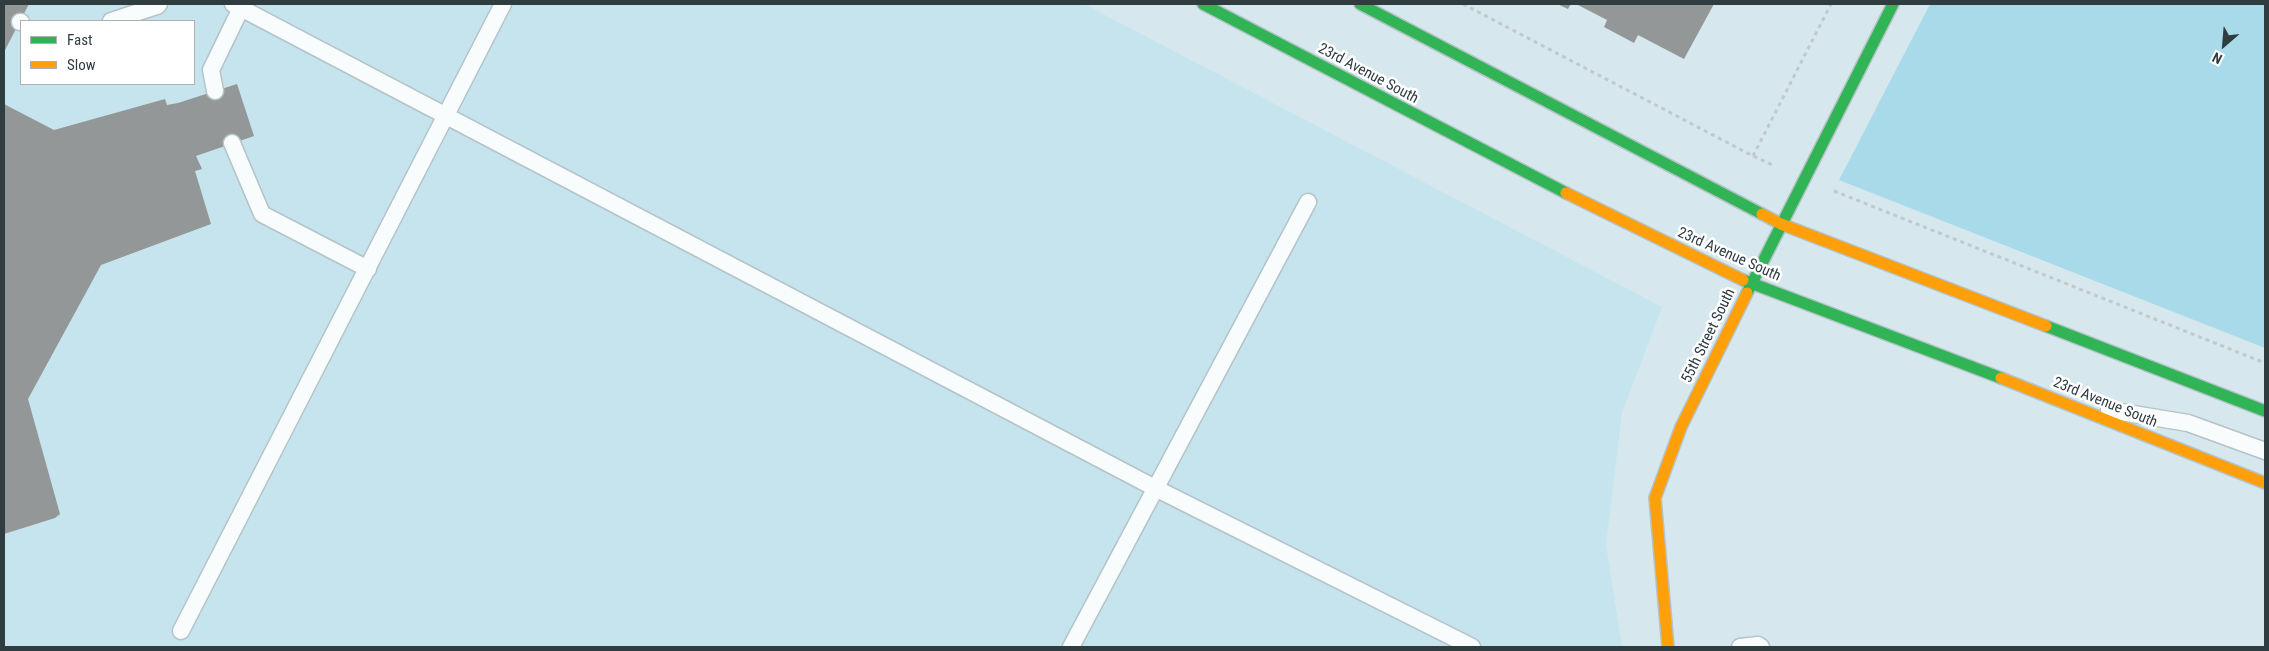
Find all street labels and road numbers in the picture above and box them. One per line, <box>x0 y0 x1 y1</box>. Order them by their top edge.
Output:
street label: 23rd Avenue South <box>1315 40 1421 108</box>
street label: 23rd Avenue South <box>1675 224 1783 286</box>
street label: 55th Street South <box>1678 286 1740 386</box>
street label: 23rd Avenue South <box>2050 374 2160 432</box>

